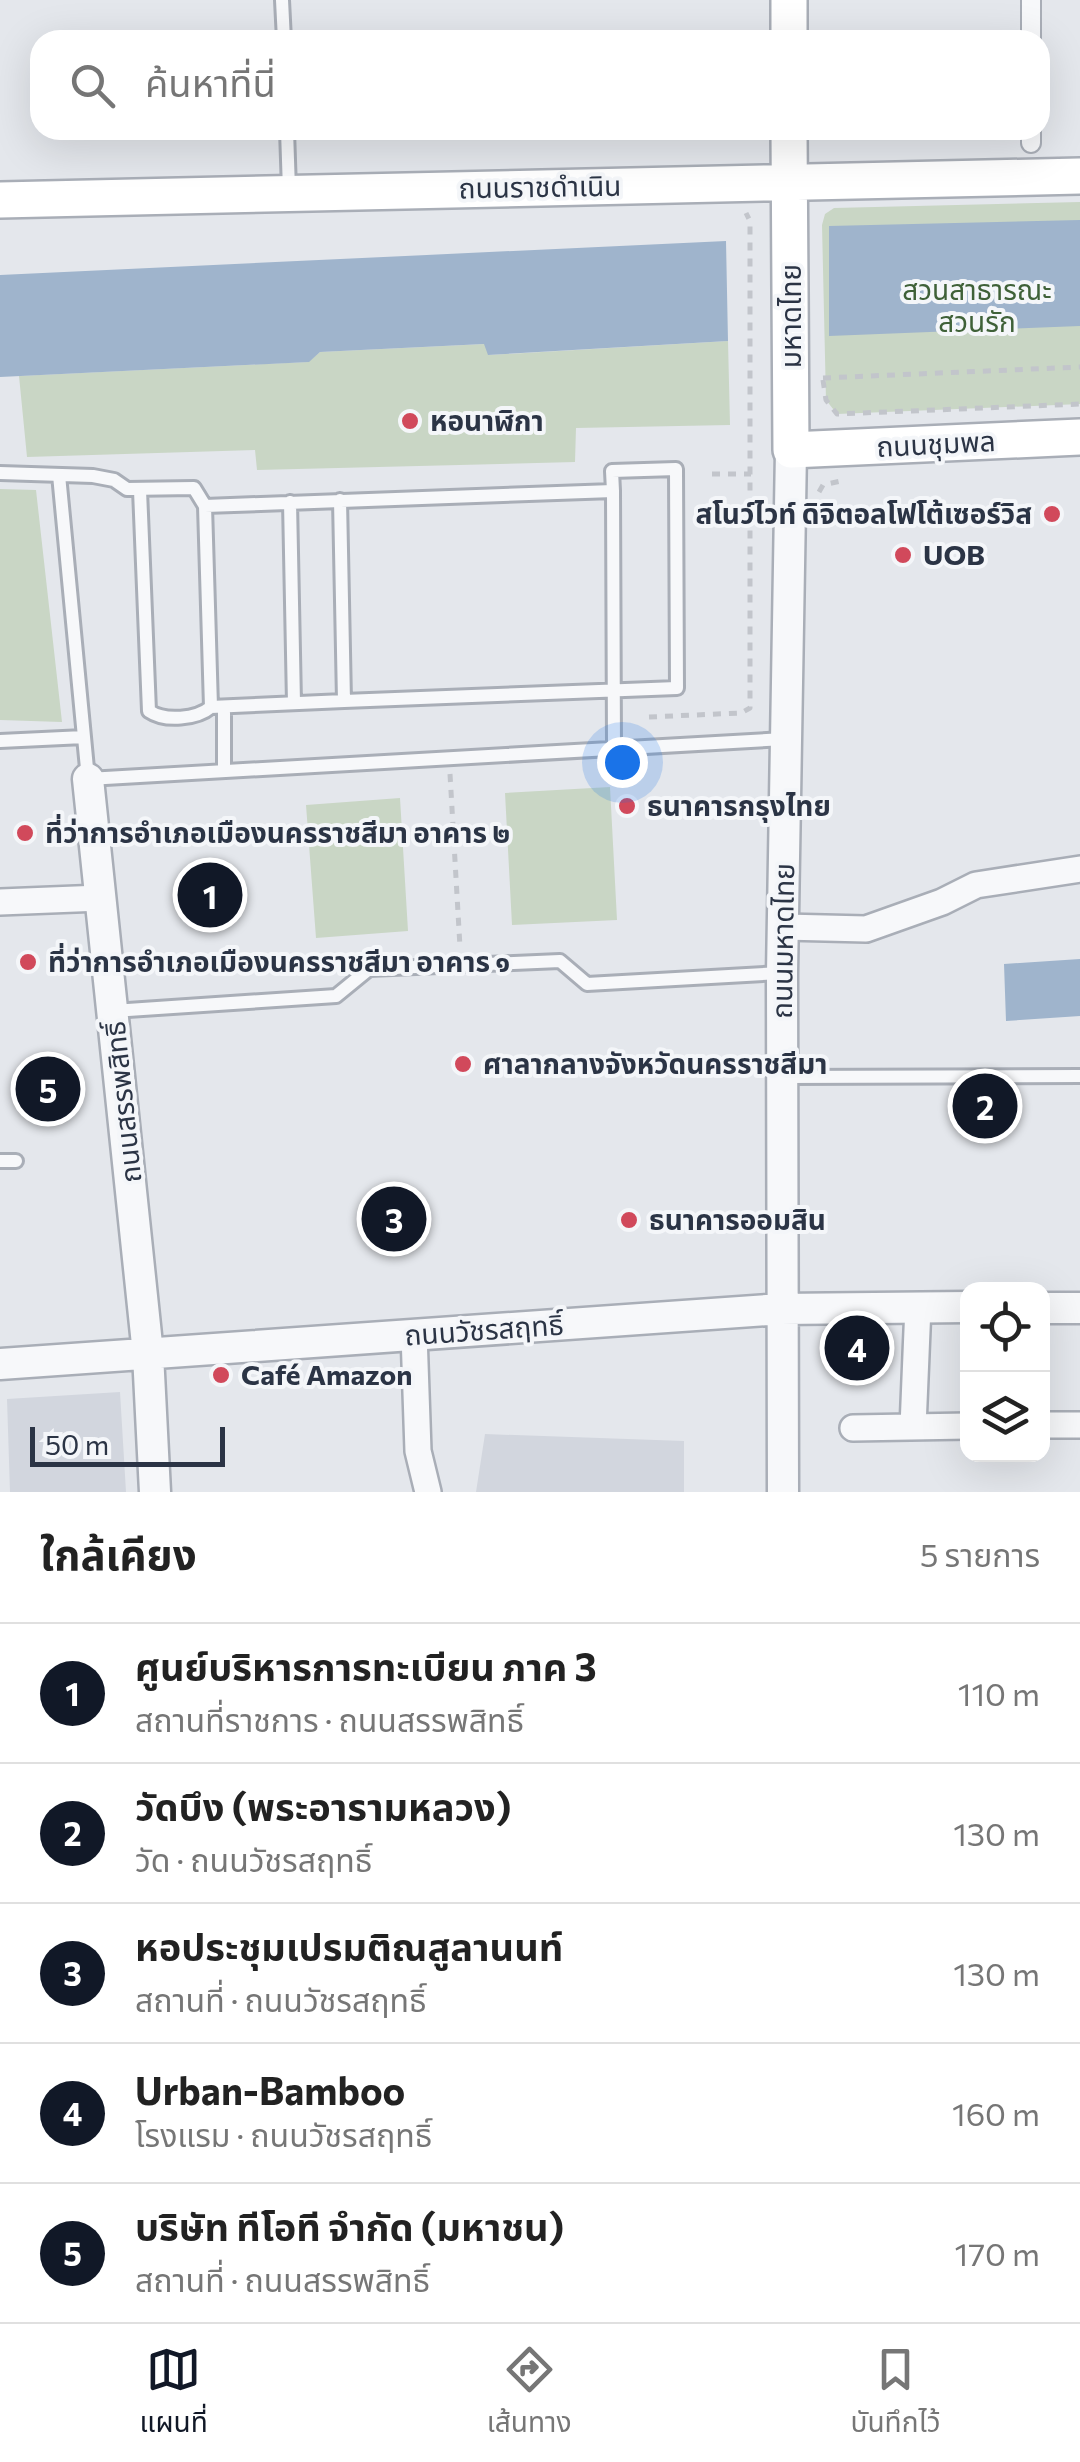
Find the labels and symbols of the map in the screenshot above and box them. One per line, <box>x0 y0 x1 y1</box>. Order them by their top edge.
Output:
street label: ถนนราชดำเนิน <box>458 168 622 204</box>
street label: มหาดไทย <box>773 264 807 368</box>
park label: สวนสาธารณะ สวนรัก <box>902 272 1052 338</box>
place label: หอนาฬิกา <box>430 403 544 437</box>
marker: หอนาฬิกา <box>399 410 421 432</box>
street label: ถนนชุมพล <box>876 423 996 464</box>
place label: สโนว์ไวท์ ดิจิตอลโฟโต้เซอร์วิส <box>695 496 1032 530</box>
marker: สโนว์ไวท์ ดิจิตอลโฟโต้เซอร์วิส <box>1041 503 1063 525</box>
place label: UOB <box>923 537 985 571</box>
marker: UOB <box>892 544 914 566</box>
your location <box>597 737 648 788</box>
place label: ธนาคารกรุงไทย <box>647 788 831 823</box>
marker: ธนาคารกรุงไทย <box>616 795 638 817</box>
place label: ที่ว่าการอำเภอเมืองนครราชสีมา อาคาร ๒ <box>45 813 510 849</box>
marker: ที่ว่าการอำเภอเมืองนครราชสีมา อาคาร ๒ <box>14 822 36 844</box>
pin: 1 <box>178 858 242 932</box>
street label: ถนนมหาดไทย <box>764 863 800 1019</box>
place label: ที่ว่าการอำเภอเมืองนครราชสีมา อาคาร ๑ <box>48 942 510 978</box>
marker: ที่ว่าการอำเภอเมืองนครราชสีมา อาคาร ๑ <box>17 951 39 973</box>
street label: ถนนสรรพสิทธิ์ <box>97 1019 147 1185</box>
place label: ศาลากลางจังหวัดนครราชสีมา <box>483 1046 827 1080</box>
pin: 5 <box>15 1052 80 1126</box>
marker: ศาลากลางจังหวัดนครราชสีมา <box>452 1053 474 1075</box>
pin: 2 <box>952 1068 1018 1144</box>
pin: 3 <box>362 1182 426 1256</box>
place label: ธนาคารออมสิน <box>649 1202 826 1236</box>
marker: ธนาคารออมสิน <box>618 1209 640 1231</box>
street label: ถนนวัชรสฤทธิ์ <box>403 1306 565 1352</box>
pin: 4 <box>824 1310 890 1386</box>
place label: Café Amazon <box>241 1357 413 1391</box>
marker: Café Amazon <box>210 1364 232 1386</box>
scale bar <box>30 1422 225 1466</box>

